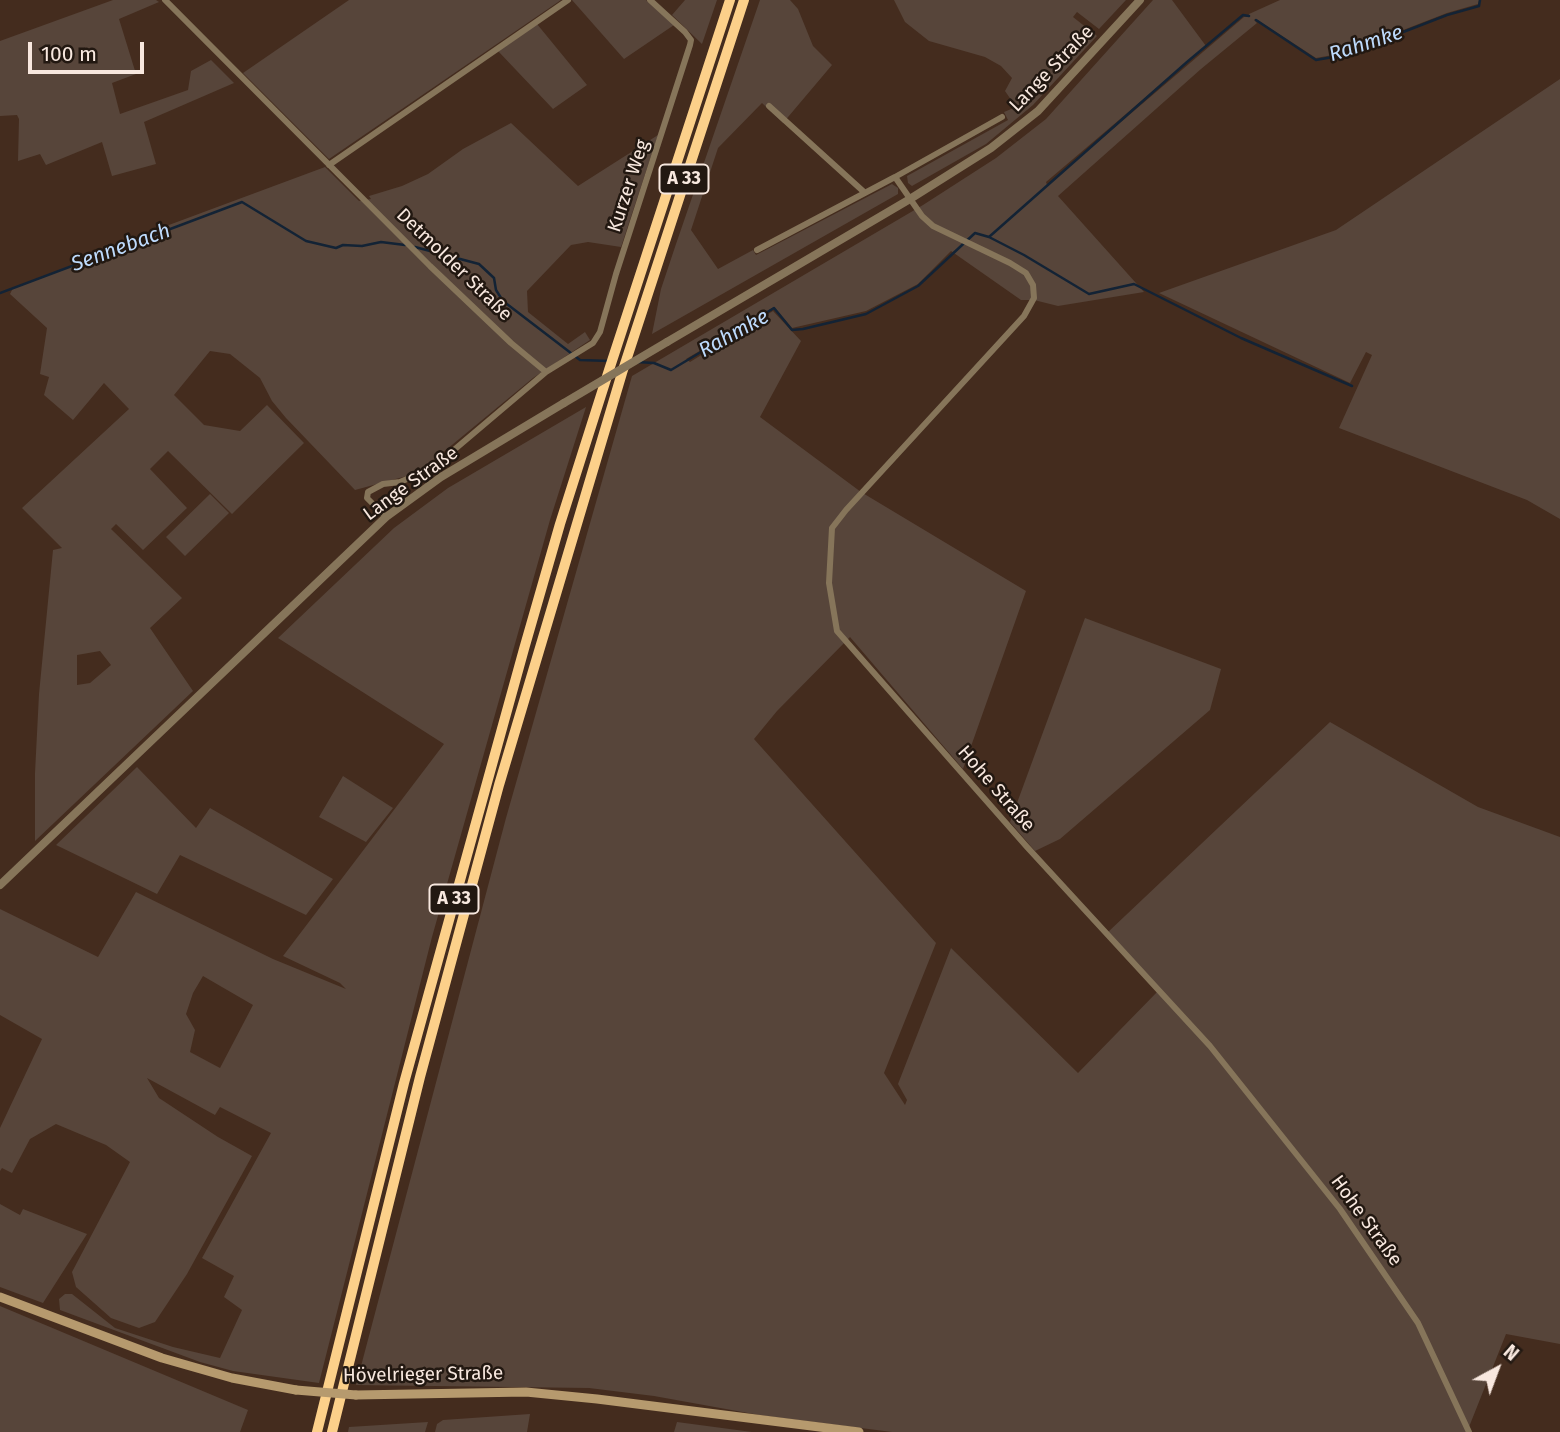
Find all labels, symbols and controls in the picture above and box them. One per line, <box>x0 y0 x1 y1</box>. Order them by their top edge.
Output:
water label: Rahmke <box>1326 20 1406 68</box>
street label: Lange Straße <box>1005 21 1099 117</box>
scale bar <box>32 28 147 72</box>
text: 100 m <box>41 41 97 67</box>
street label: Kurzer Weg <box>603 137 655 235</box>
road number: A 33 <box>660 164 708 194</box>
street label: Detmolder Straße <box>391 204 517 326</box>
water label: Sennebach <box>68 218 174 278</box>
water label: Rahmke <box>694 304 774 364</box>
street label: Lange Straße <box>359 442 463 526</box>
street label: Hohe Straße <box>953 741 1039 837</box>
road number: A 33 <box>430 884 478 914</box>
street label: Hohe Straße <box>1326 1171 1406 1271</box>
north arrow <box>1462 1334 1532 1404</box>
text: N <box>1499 1340 1523 1366</box>
street label: Hövelrieger Straße <box>343 1362 503 1388</box>

